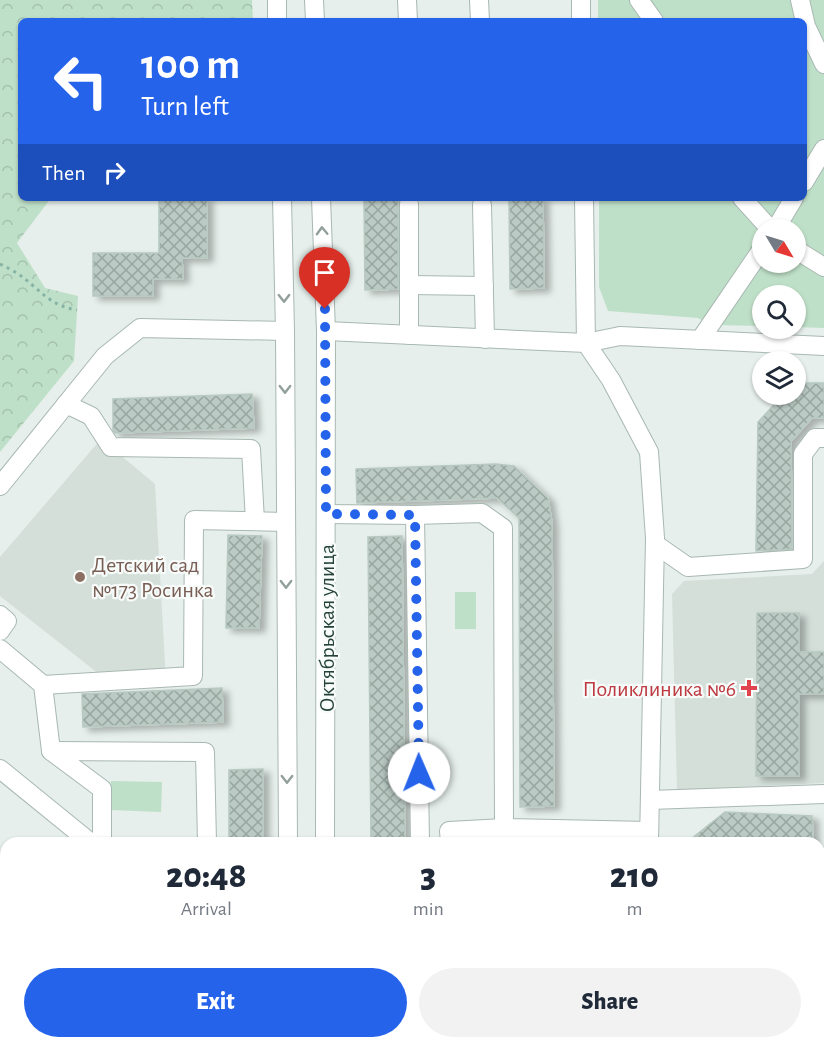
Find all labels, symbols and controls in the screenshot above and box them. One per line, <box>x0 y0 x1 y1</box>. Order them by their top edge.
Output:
icon: left <box>42 42 120 120</box>
text: 100 m <box>141 44 240 86</box>
text: Turn left <box>141 93 229 120</box>
icon: right <box>98 156 131 189</box>
text: Then <box>42 162 86 184</box>
north arrow <box>752 219 806 273</box>
map controls <box>752 219 806 405</box>
one-way arrow <box>316 227 329 236</box>
pin <box>299 247 350 309</box>
icon: arrive <box>308 256 341 289</box>
button: search <box>752 285 806 339</box>
one-way arrow <box>278 294 291 303</box>
button: layers <box>752 351 806 405</box>
one-way arrow <box>279 385 291 394</box>
street label: Октябрьская улица <box>316 544 338 712</box>
place label: Детский сад №173 Росинка <box>92 554 214 601</box>
marker: Детский сад №173 Росинка <box>73 570 87 584</box>
one-way arrow <box>280 580 292 589</box>
place label: Поликлиника №6 <box>582 678 736 700</box>
marker: Поликлиника №6 <box>740 679 758 697</box>
position arrow <box>387 741 451 805</box>
one-way arrow <box>281 775 293 784</box>
text: 20:48 <box>166 858 247 894</box>
text: 3 <box>420 858 436 894</box>
text: 210 <box>610 858 659 894</box>
text: Arrival <box>181 899 232 919</box>
text: min <box>413 899 444 919</box>
text: m <box>626 899 642 919</box>
button: Exit <box>24 968 407 1037</box>
button: Share <box>419 968 801 1037</box>

